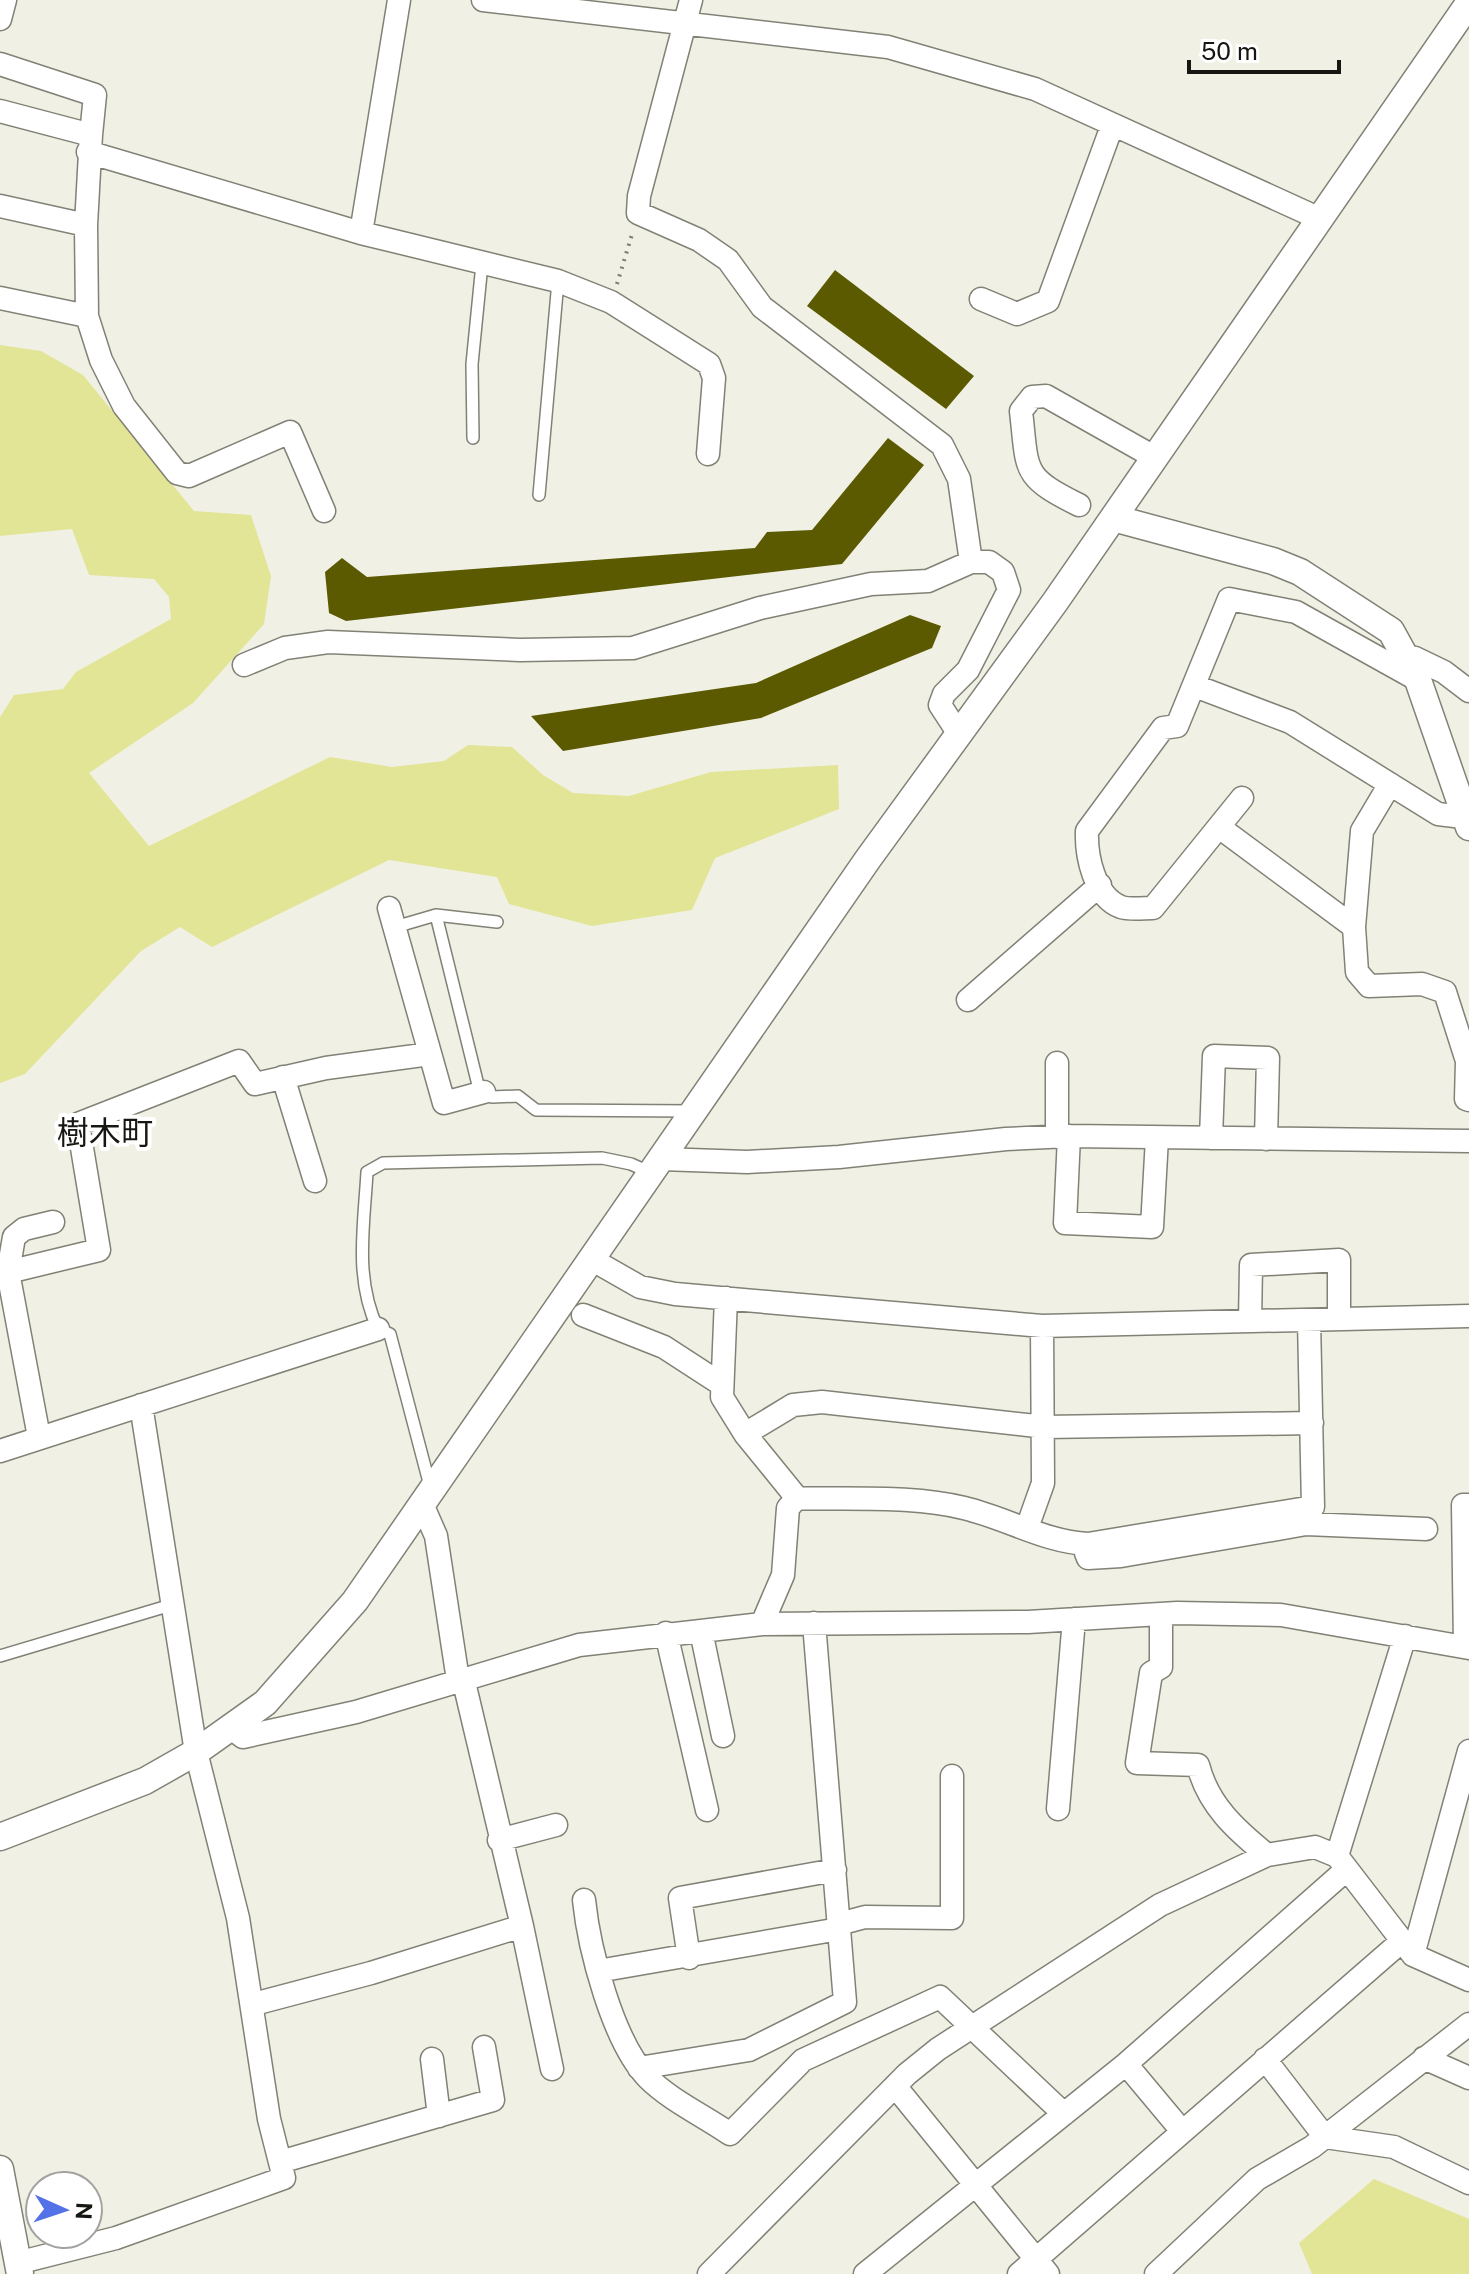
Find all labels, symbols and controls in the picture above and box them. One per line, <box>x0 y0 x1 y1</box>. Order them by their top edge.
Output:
scale bar <box>1189 24 1339 74</box>
text: 50 m <box>1201 37 1258 65</box>
district label: 樹木町 <box>57 1114 153 1151</box>
north arrow <box>24 2170 104 2250</box>
text: N <box>71 2202 97 2220</box>

